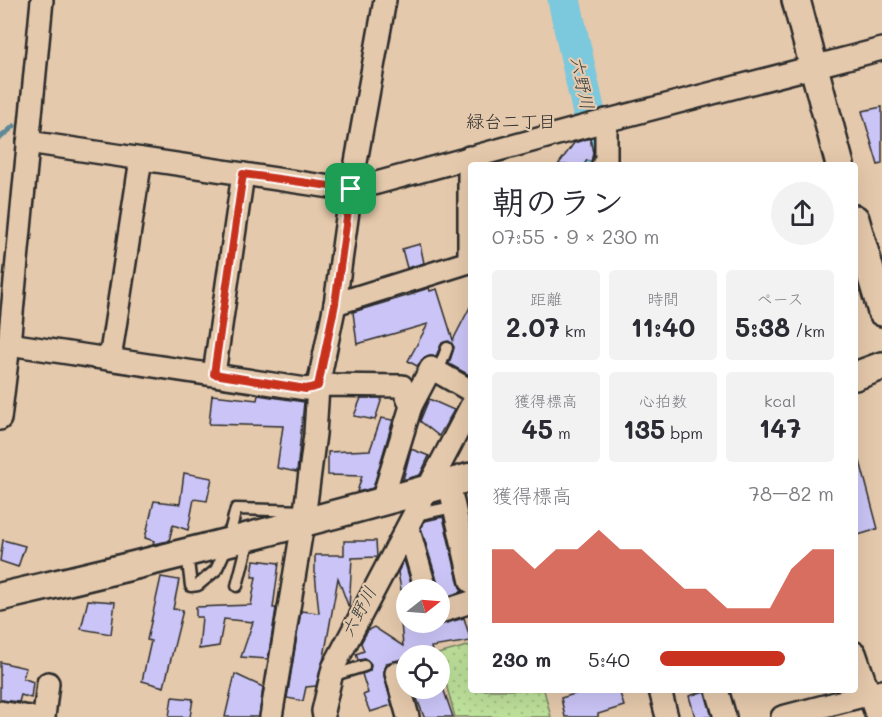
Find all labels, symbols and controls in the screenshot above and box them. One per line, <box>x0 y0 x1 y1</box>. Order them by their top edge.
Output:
water label: 六野川 <box>566 54 600 112</box>
district label: 緑台二丁目 <box>466 109 556 133</box>
pin <box>325 163 376 214</box>
icon: arrive <box>334 172 367 205</box>
text: 朝のラン <box>492 179 624 222</box>
button: share <box>771 182 834 245</box>
text: 07:55 · 9 × 230 m <box>492 223 659 249</box>
text: 距離 <box>530 288 562 309</box>
text: 時間 <box>647 288 679 309</box>
text: ペース <box>756 288 804 309</box>
text: 2.07 <box>506 310 560 344</box>
text: 11:40 <box>631 310 695 344</box>
text: 5:38 <box>735 310 790 344</box>
text: km <box>560 320 586 341</box>
text: /km <box>790 320 825 341</box>
text: 獲得標高 <box>514 390 578 411</box>
text: 心拍数 <box>639 390 687 411</box>
text: kcal <box>764 390 796 411</box>
text: 147 <box>759 411 801 445</box>
text: 45 <box>521 412 553 446</box>
text: 135 <box>623 412 665 446</box>
text: m <box>553 422 571 443</box>
text: bpm <box>665 422 703 443</box>
text: 78–82 m <box>749 480 834 506</box>
text: 獲得標高 <box>492 482 572 508</box>
north arrow <box>396 579 450 633</box>
map controls <box>396 579 450 699</box>
water label: 六野川 <box>335 582 381 641</box>
button: locate <box>396 645 450 699</box>
text: 230 m <box>492 646 551 672</box>
text: 5:40 <box>588 646 630 672</box>

